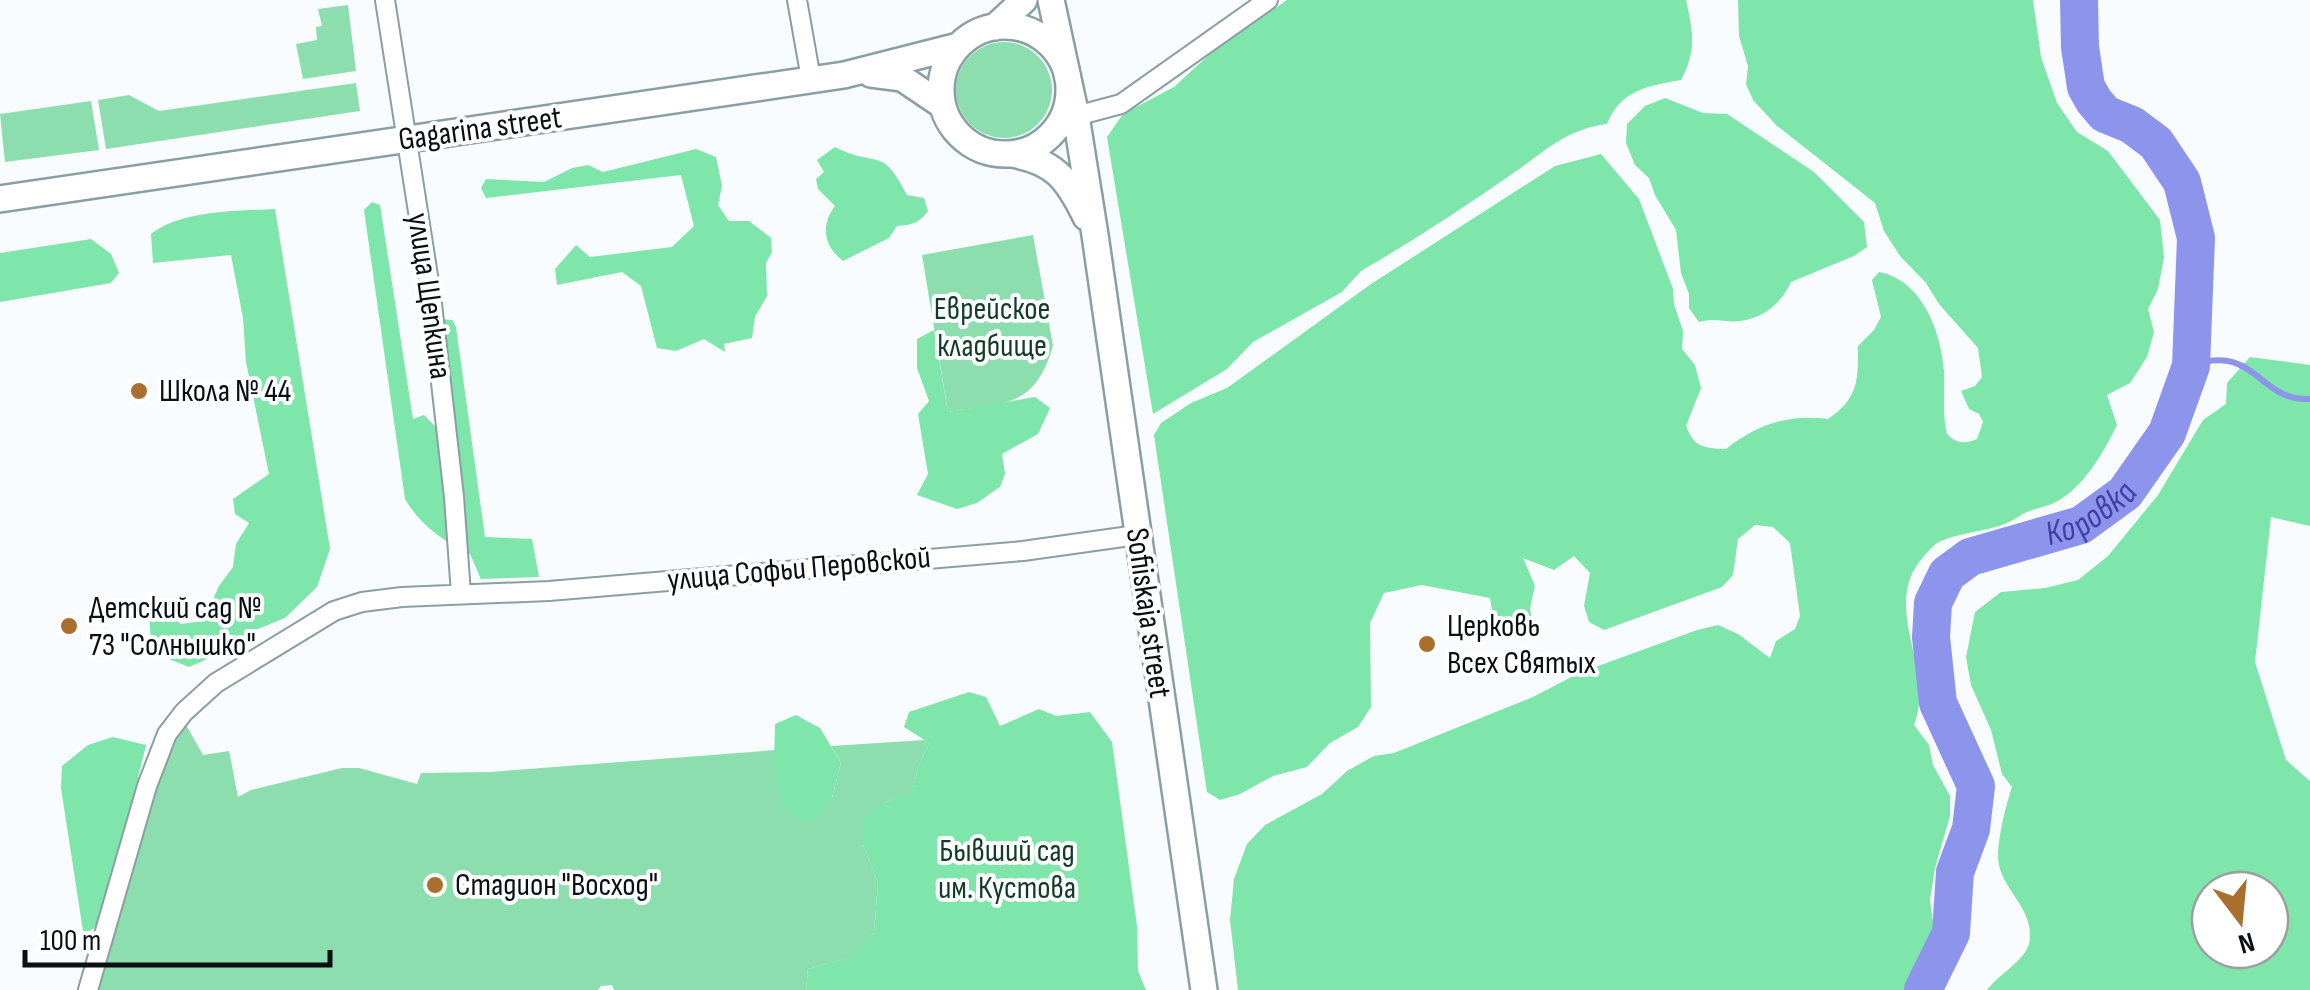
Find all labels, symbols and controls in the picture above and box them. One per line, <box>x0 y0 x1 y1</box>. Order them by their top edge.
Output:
street label: Gagarina street <box>396 98 564 160</box>
street label: улица Щепкина <box>398 210 460 382</box>
park label: Еврейское кладбище <box>934 290 1050 366</box>
place label: Школа № 44 <box>159 372 291 411</box>
marker: Школа № 44 <box>128 380 150 402</box>
water label: Коровка <box>2040 474 2147 556</box>
street label: Sofiiskaja street <box>1117 525 1179 701</box>
street label: улица Софьи Перовской <box>666 538 932 600</box>
place label: Детский сад № 73 "Солнышко" <box>89 589 262 665</box>
place label: Церковь Всех Святых <box>1447 607 1596 683</box>
marker: Детский сад № 73 "Солнышко" <box>58 615 80 637</box>
marker: Церковь Всех Святых <box>1416 633 1438 655</box>
park label: Бывший сад им. Кустова <box>938 832 1076 908</box>
place label: Стадион "Восход" <box>455 866 658 905</box>
north arrow <box>2190 870 2290 970</box>
marker: Стадион "Восход" <box>424 874 446 896</box>
scale bar <box>25 905 330 967</box>
text: 100 m <box>40 923 101 959</box>
text: N <box>2235 925 2258 961</box>

